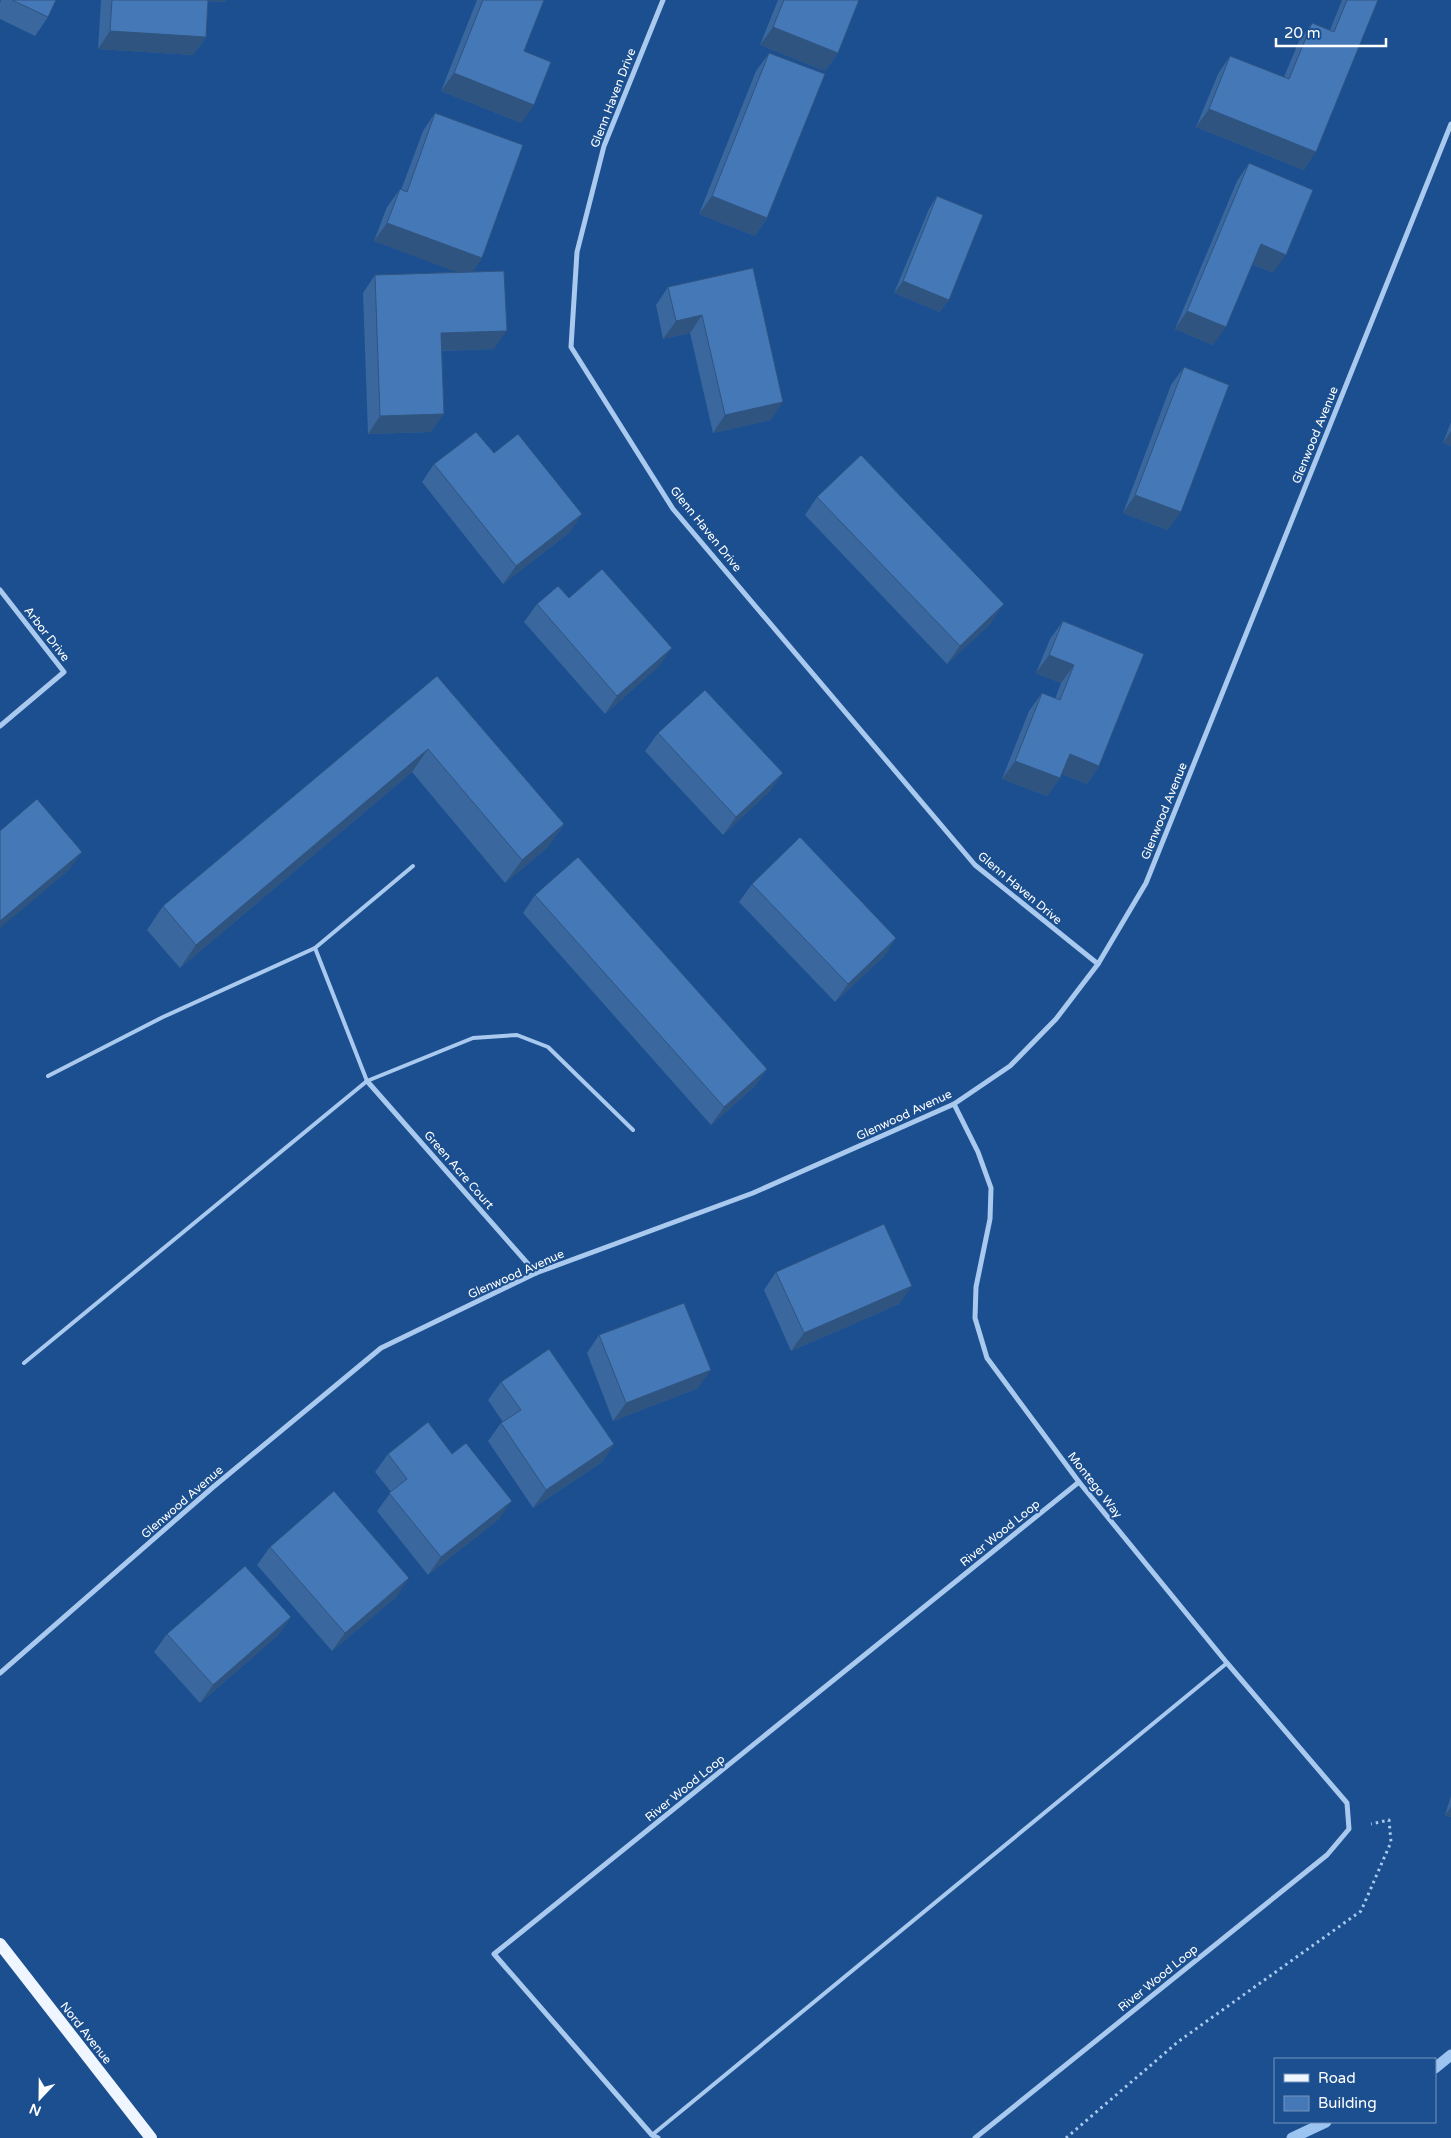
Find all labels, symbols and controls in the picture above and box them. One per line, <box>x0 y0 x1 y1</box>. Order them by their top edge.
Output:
scale bar <box>1276 15 1386 47</box>
text: 20 m <box>1284 24 1321 42</box>
street label: Glenn Haven Drive <box>588 46 638 150</box>
street label: Glenwood Avenue <box>1289 384 1341 486</box>
street label: Glenn Haven Drive <box>667 484 745 574</box>
street label: Arbor Drive <box>21 604 73 664</box>
street label: Glenwood Avenue <box>1138 760 1190 862</box>
street label: Glenn Haven Drive <box>975 849 1065 927</box>
street label: Glenwood Avenue <box>854 1087 954 1143</box>
street label: Green Acre Court <box>421 1128 497 1212</box>
street label: Glenwood Avenue <box>466 1246 566 1301</box>
street label: Montego Way <box>1065 1449 1125 1521</box>
street label: Glenwood Avenue <box>138 1463 226 1541</box>
street label: River Wood Loop <box>957 1497 1043 1569</box>
street label: River Wood Loop <box>642 1752 728 1824</box>
street label: River Wood Loop <box>1115 1942 1201 2014</box>
street label: Nord Avenue <box>57 1999 115 2067</box>
legend <box>1274 2058 1436 2123</box>
text: Road <box>1318 2069 1356 2087</box>
north arrow <box>15 2073 65 2123</box>
text: Building <box>1318 2094 1377 2112</box>
text: N <box>27 2100 44 2120</box>

